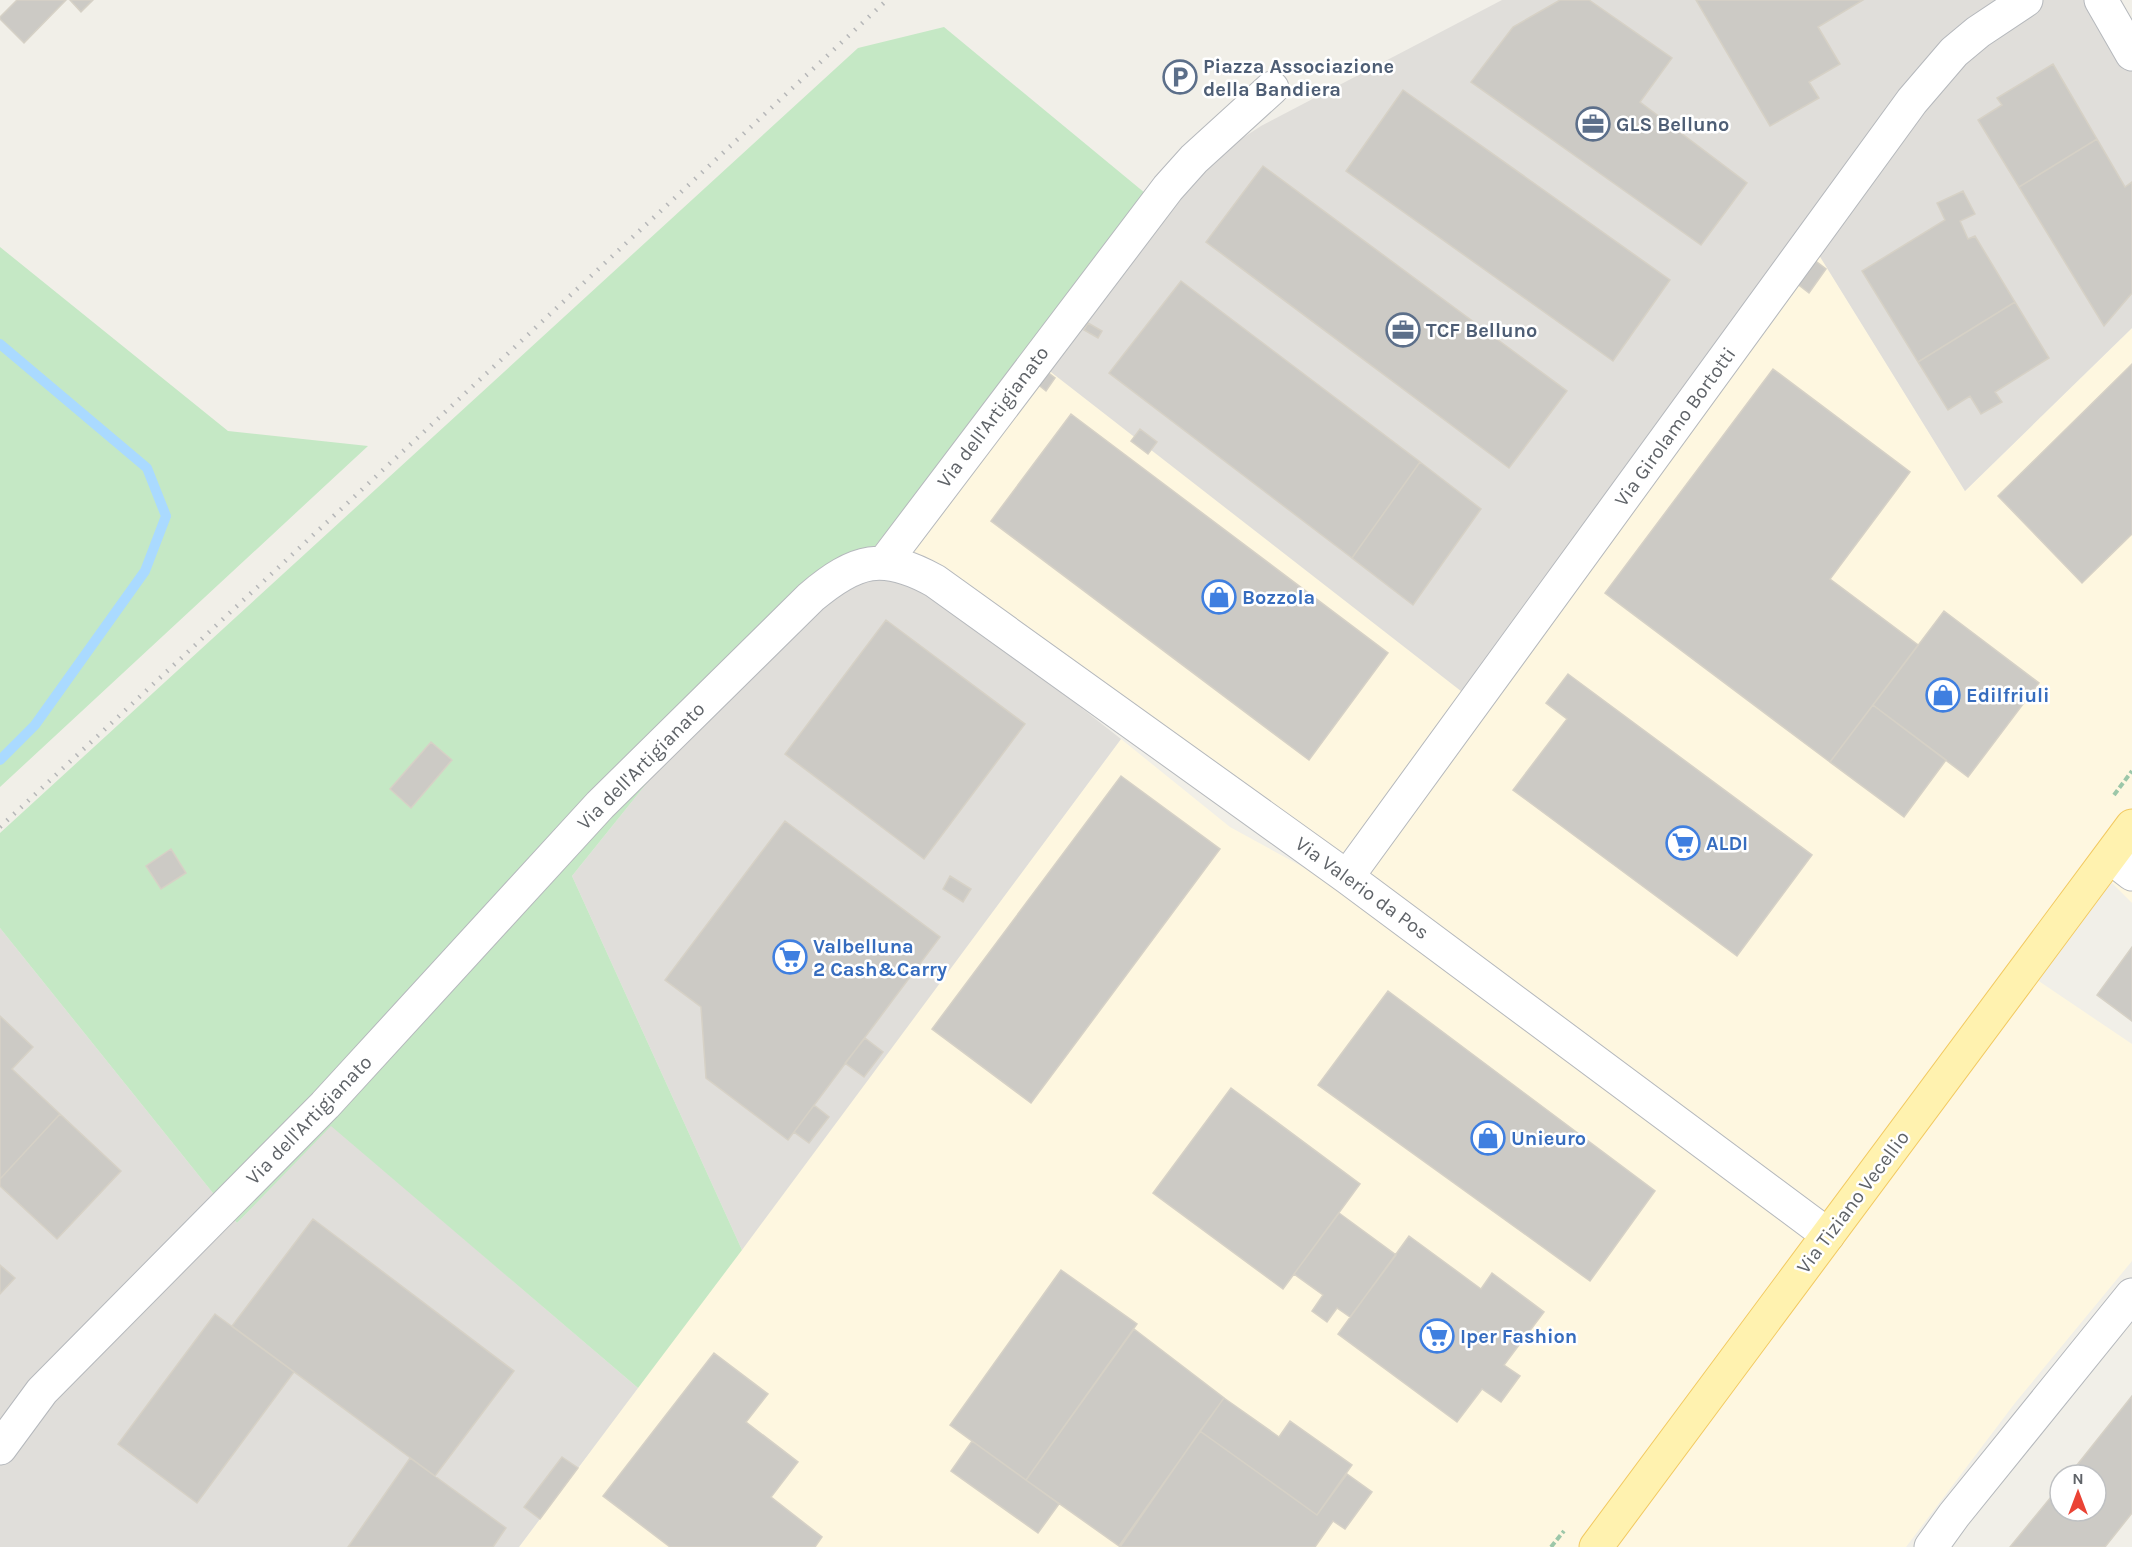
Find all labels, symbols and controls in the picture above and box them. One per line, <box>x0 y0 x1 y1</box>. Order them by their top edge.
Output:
place label: Piazza Associazione della Bandiera <box>1203 55 1394 101</box>
parking icon: Piazza Associazione della Bandiera <box>1162 59 1198 95</box>
office icon: GLS Belluno <box>1575 106 1611 142</box>
place label: GLS Belluno <box>1616 113 1729 136</box>
office icon: TCF Belluno <box>1385 312 1421 348</box>
place label: TCF Belluno <box>1426 319 1537 342</box>
street label: Via dell'Artigianato <box>932 342 1054 492</box>
street label: Via Girolamo Bortotti <box>1610 343 1740 511</box>
shop icon: Bozzola <box>1201 579 1237 615</box>
place label: Bozzola <box>1242 586 1315 609</box>
shop icon: Edilfriuli <box>1925 677 1961 713</box>
place label: Edilfriuli <box>1966 684 2050 707</box>
street label: Via dell'Artigianato <box>572 697 710 835</box>
supermarket icon: ALDI <box>1665 825 1701 861</box>
street label: Via Valerio da Pos <box>1291 832 1433 944</box>
place label: ALDI <box>1706 832 1748 855</box>
place label: Valbelluna 2 Cash&Carry <box>813 935 947 981</box>
supermarket icon: Valbelluna 2 Cash&Carry <box>772 939 808 975</box>
street label: Via dell'Artigianato <box>241 1051 377 1189</box>
shop icon: Unieuro <box>1470 1120 1506 1156</box>
street label: Via Tiziano Vecellio <box>1792 1126 1914 1278</box>
place label: Unieuro <box>1511 1127 1586 1150</box>
supermarket icon: Iper Fashion <box>1419 1318 1455 1354</box>
place label: Iper Fashion <box>1460 1325 1577 1348</box>
north arrow <box>2048 1463 2108 1523</box>
text: N <box>2072 1469 2084 1488</box>

